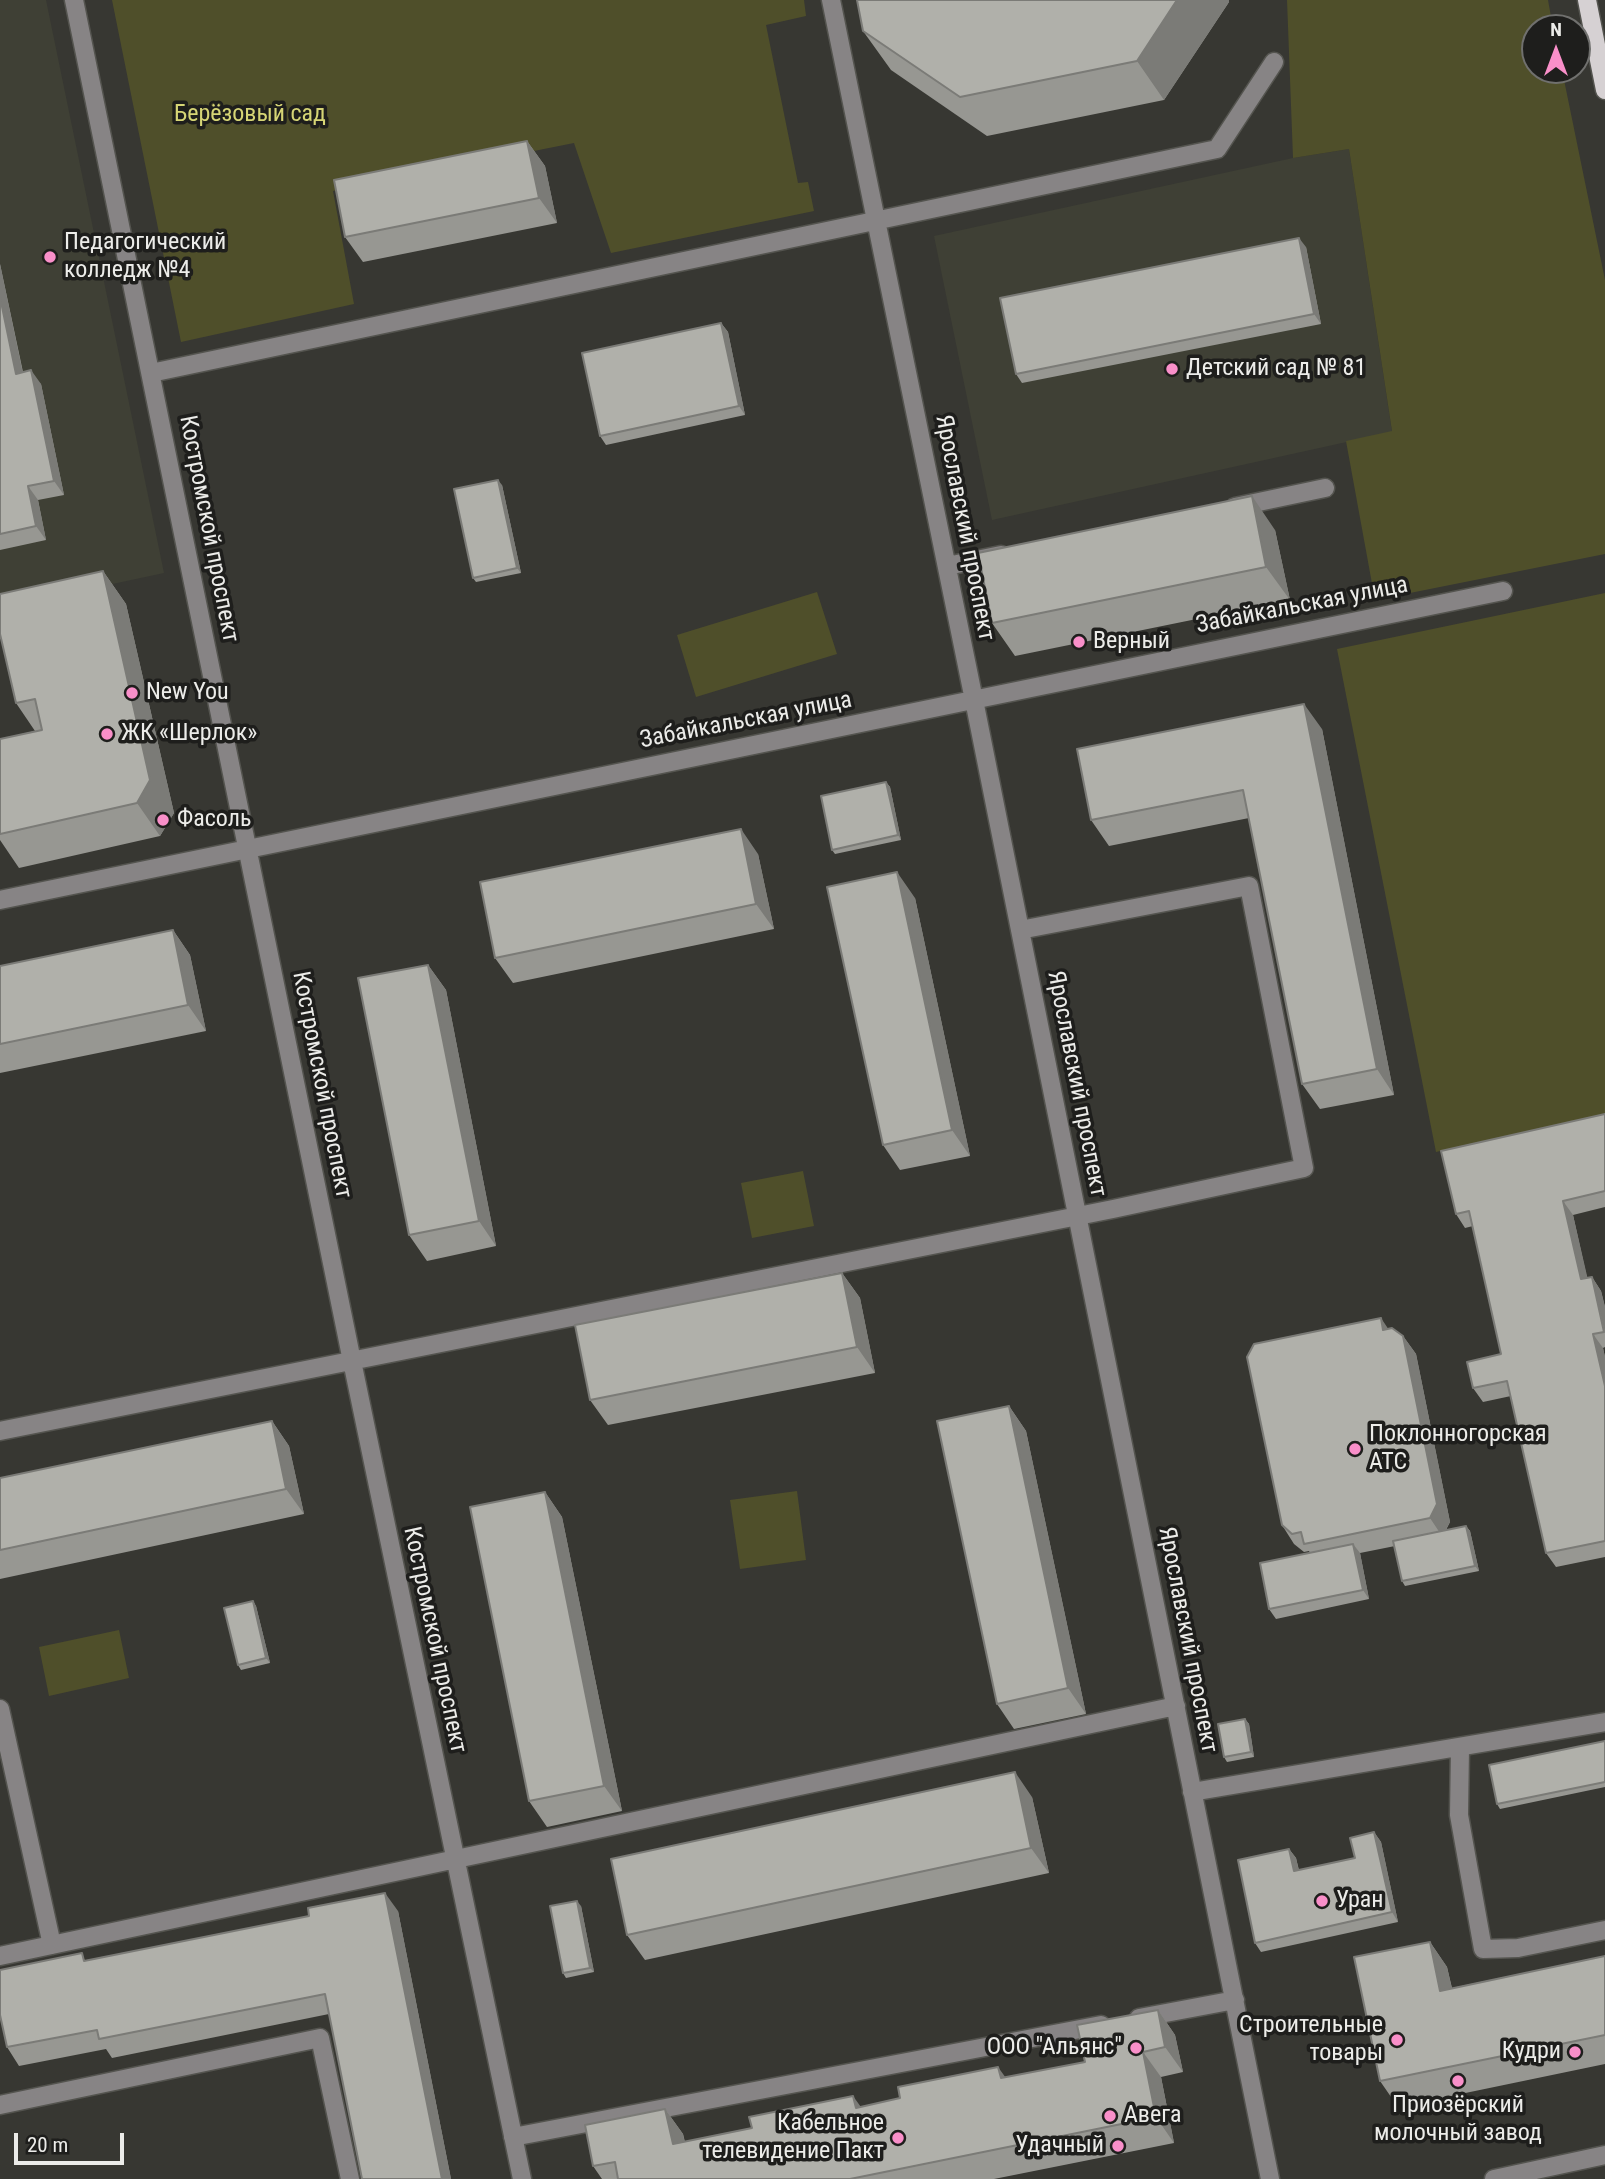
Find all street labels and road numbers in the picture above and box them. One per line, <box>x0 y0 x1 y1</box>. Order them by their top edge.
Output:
street label: Костромской проспект <box>172 413 244 645</box>
street label: Ярославский проспект <box>928 413 1000 643</box>
street label: Забайкальская улица <box>1194 571 1410 641</box>
street label: Забайкальская улица <box>638 686 854 756</box>
street label: Костромской проспект <box>285 969 357 1201</box>
street label: Ярославский проспект <box>1040 969 1112 1199</box>
street label: Костромской проспект <box>396 1524 472 1756</box>
street label: Ярославский проспект <box>1151 1525 1223 1755</box>

